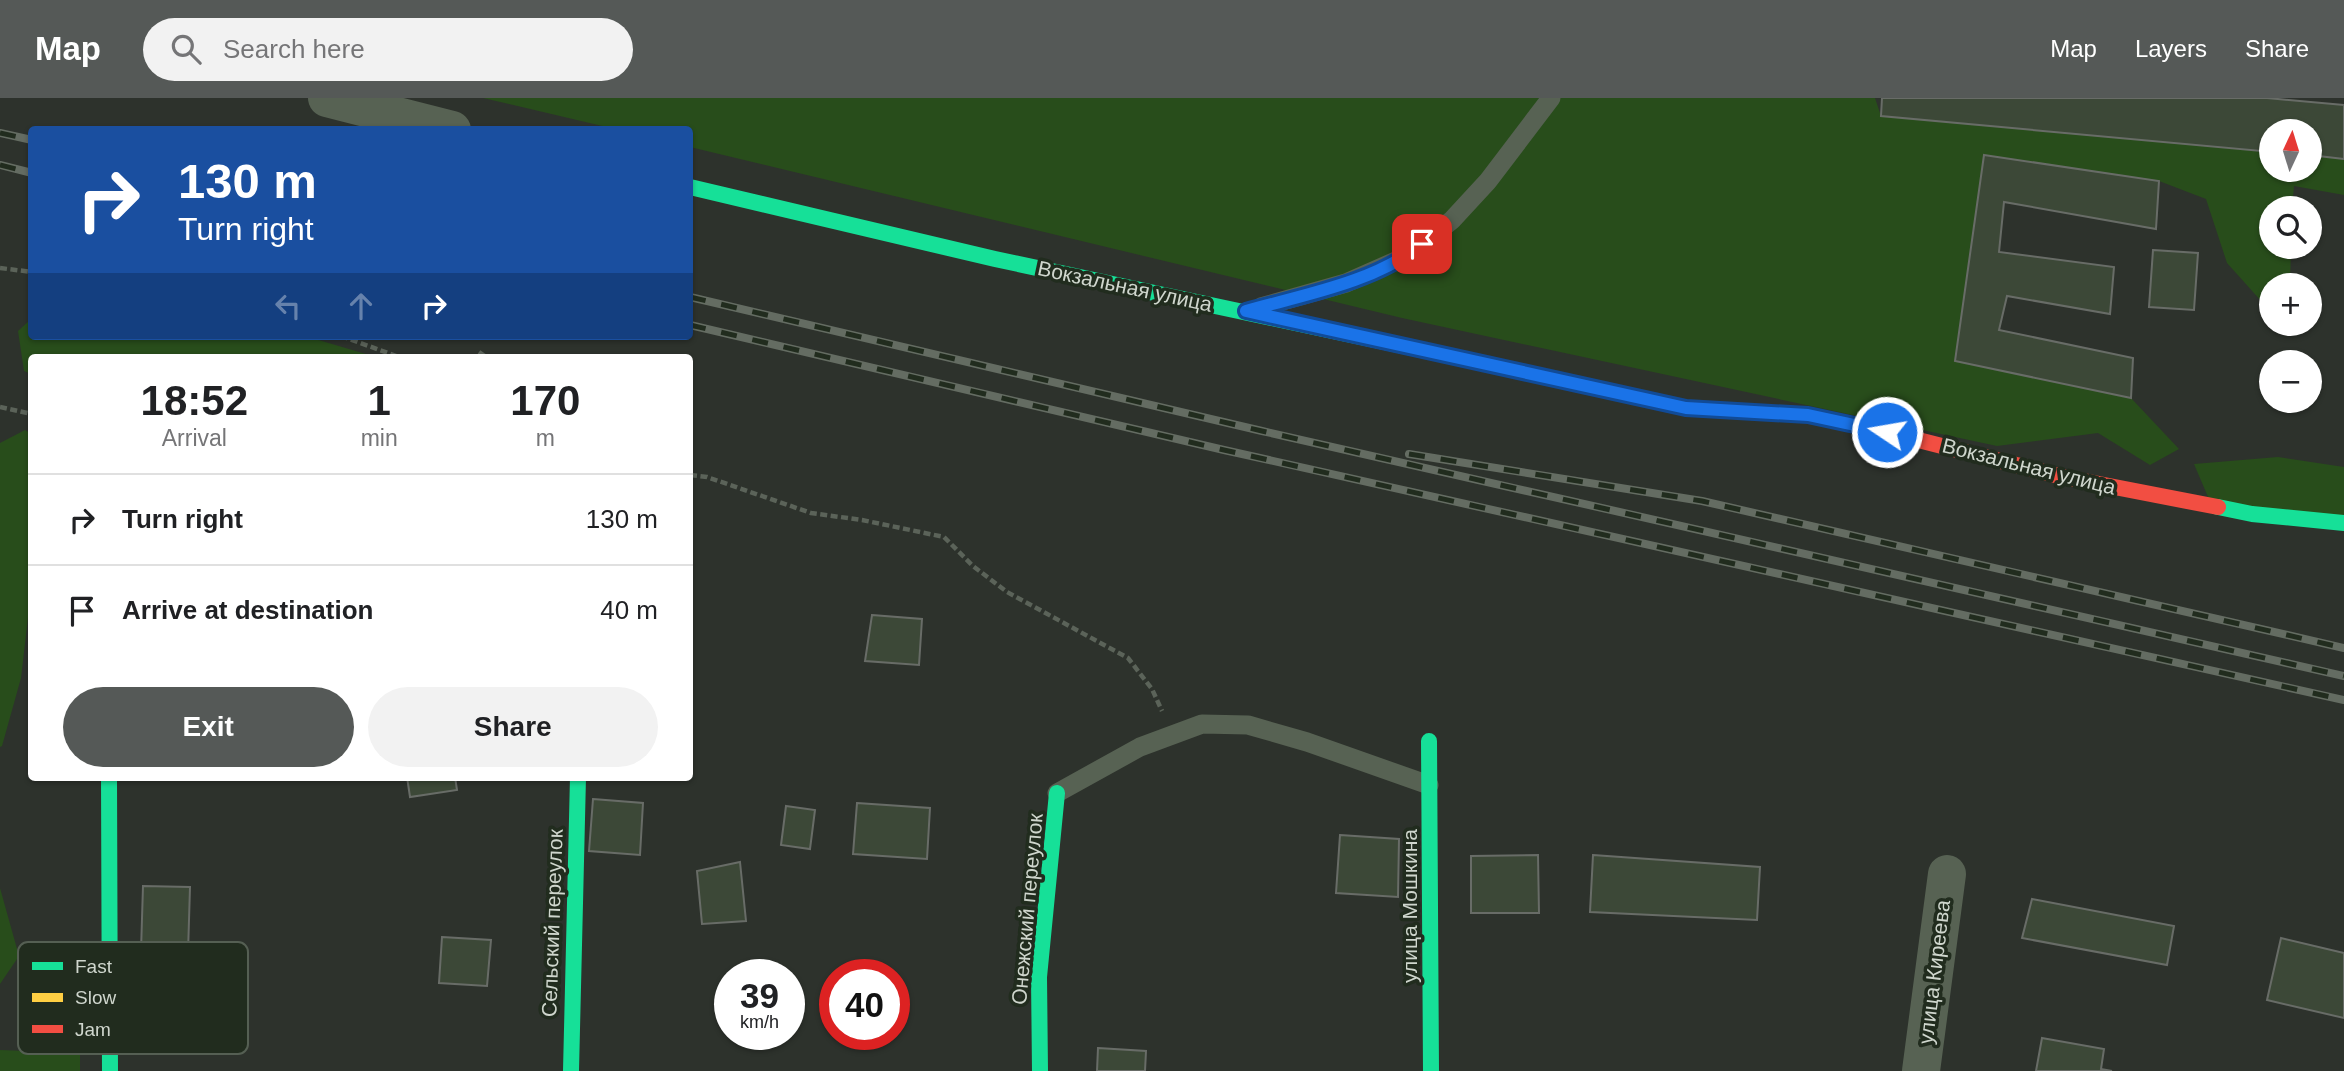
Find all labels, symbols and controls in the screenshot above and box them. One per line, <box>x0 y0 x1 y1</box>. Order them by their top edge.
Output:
search box <box>143 18 633 81</box>
text: Map <box>35 30 101 67</box>
icon: search <box>167 30 205 68</box>
text: Search here <box>223 34 365 64</box>
text: Map <box>2050 35 2097 62</box>
text: Layers <box>2135 35 2207 62</box>
text: Share <box>2245 35 2309 62</box>
north arrow <box>2259 119 2322 182</box>
map controls <box>2259 119 2322 413</box>
icon: right <box>63 154 154 245</box>
text: 130 m <box>178 154 317 208</box>
button: search <box>2259 196 2322 259</box>
text: Turn right <box>178 211 314 247</box>
pin <box>1392 214 1452 274</box>
icon: arrive <box>1403 225 1441 263</box>
street label: Вокзальная улица <box>1036 256 1215 316</box>
button: + <box>2259 273 2322 336</box>
icon: left <box>269 287 307 325</box>
icon: ahead <box>342 287 380 325</box>
icon: right <box>415 287 453 325</box>
button: − <box>2259 350 2322 413</box>
text: 18:52 <box>141 377 248 424</box>
text: 1 <box>367 377 391 424</box>
text: 170 <box>510 377 580 424</box>
position arrow <box>1850 395 1924 469</box>
text: Arrival <box>162 425 227 451</box>
text: min <box>361 425 398 451</box>
text: m <box>536 425 555 451</box>
street label: Вокзальная улица <box>1940 433 2118 499</box>
icon: right <box>63 501 101 539</box>
text: Turn right <box>122 504 243 534</box>
text: 130 m <box>586 504 658 534</box>
icon: arrive <box>63 592 101 630</box>
text: Arrive at destination <box>122 595 373 625</box>
text: 40 m <box>600 595 658 625</box>
button: Exit <box>63 687 354 767</box>
button: Share <box>368 687 658 767</box>
street label: Онежский переулок <box>1007 812 1047 1006</box>
street label: Сельский переулок <box>537 828 567 1017</box>
street label: улица Мошкина <box>1398 829 1421 983</box>
street label: улица Киреева <box>1914 898 1954 1045</box>
legend <box>18 942 248 1054</box>
text: Fast <box>75 956 113 977</box>
speed limit sign: 40 <box>819 959 910 1050</box>
text: 39 <box>740 976 779 1015</box>
text: Slow <box>75 987 116 1008</box>
text: km/h <box>740 1012 779 1032</box>
text: Jam <box>75 1019 111 1040</box>

